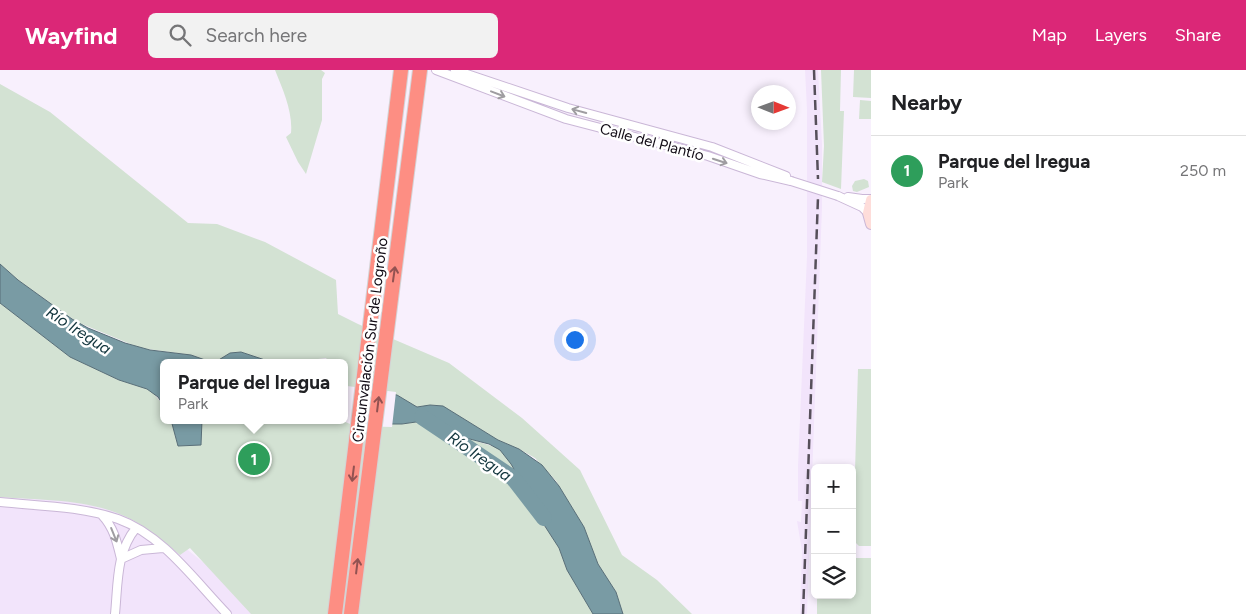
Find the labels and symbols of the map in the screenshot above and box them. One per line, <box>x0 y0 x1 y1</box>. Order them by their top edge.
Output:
north arrow <box>751 85 796 130</box>
one-way arrow <box>490 89 505 99</box>
one-way arrow <box>572 106 588 116</box>
street label: Calle del Plantío <box>598 119 706 165</box>
one-way arrow <box>712 156 728 166</box>
street label: Circunvalación Sur de Logroño <box>349 236 392 443</box>
one-way arrow <box>389 266 399 282</box>
water label: Río Iregua <box>43 303 115 358</box>
your location <box>562 327 588 353</box>
one-way arrow <box>373 397 383 413</box>
water label: Río Iregua <box>444 428 515 485</box>
pin: 1 <box>238 440 270 478</box>
one-way arrow <box>348 466 358 482</box>
one-way arrow <box>110 526 119 542</box>
one-way arrow <box>352 558 362 574</box>

